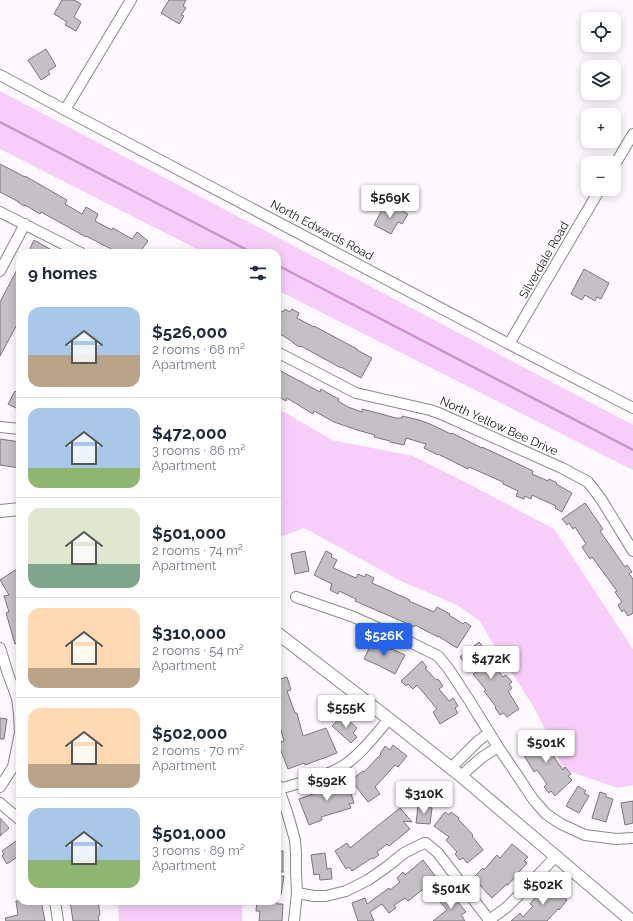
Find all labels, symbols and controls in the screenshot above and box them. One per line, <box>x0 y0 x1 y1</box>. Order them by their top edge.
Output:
map controls <box>581 12 621 196</box>
button: locate <box>581 12 621 52</box>
button: layers <box>581 60 621 100</box>
button: + <box>581 108 621 148</box>
button: − <box>581 156 621 196</box>
pin: $569K <box>362 185 418 219</box>
text: $569K <box>370 190 410 205</box>
street label: North Edwards Road <box>268 197 376 263</box>
street label: Silverdale Road <box>516 219 572 301</box>
icon: filters <box>247 262 269 284</box>
text: 9 homes <box>28 263 97 283</box>
text: $526,000 <box>152 322 227 342</box>
icon: home <box>60 323 108 371</box>
text: 2 rooms · 68 m² <box>152 342 245 357</box>
text: Apartment <box>152 357 216 372</box>
street label: North Yellow Bee Drive <box>438 394 560 458</box>
text: $472,000 <box>152 423 227 443</box>
icon: home <box>60 424 108 472</box>
text: 3 rooms · 86 m² <box>152 443 245 458</box>
text: Apartment <box>152 458 216 473</box>
text: $501,000 <box>152 523 226 543</box>
icon: home <box>60 524 108 572</box>
text: 2 rooms · 74 m² <box>152 543 243 558</box>
text: Apartment <box>152 558 216 573</box>
text: $310,000 <box>152 623 226 643</box>
pin: $526K <box>356 623 412 657</box>
icon: home <box>60 624 108 672</box>
text: $526K <box>364 628 404 643</box>
text: 2 rooms · 54 m² <box>152 643 244 658</box>
pin: $472K <box>463 646 519 680</box>
text: $472K <box>472 651 511 666</box>
text: Apartment <box>152 658 216 673</box>
pin: $555K <box>318 695 374 729</box>
text: $555K <box>327 700 365 715</box>
text: $502,000 <box>152 723 227 743</box>
icon: home <box>60 724 108 772</box>
pin: $501K <box>518 730 574 764</box>
text: $501K <box>527 735 565 750</box>
text: 2 rooms · 70 m² <box>152 743 244 758</box>
text: Apartment <box>152 758 216 773</box>
pin: $592K <box>299 768 355 802</box>
text: $592K <box>307 773 347 788</box>
pin: $310K <box>396 781 452 815</box>
text: $310K <box>405 786 443 801</box>
text: $501,000 <box>152 823 226 843</box>
icon: home <box>60 824 108 872</box>
text: 3 rooms · 89 m² <box>152 843 245 858</box>
text: Apartment <box>152 858 216 873</box>
pin: $502K <box>515 872 571 906</box>
pin: $501K <box>423 876 479 910</box>
text: $502K <box>523 877 563 892</box>
text: $501K <box>432 881 470 896</box>

